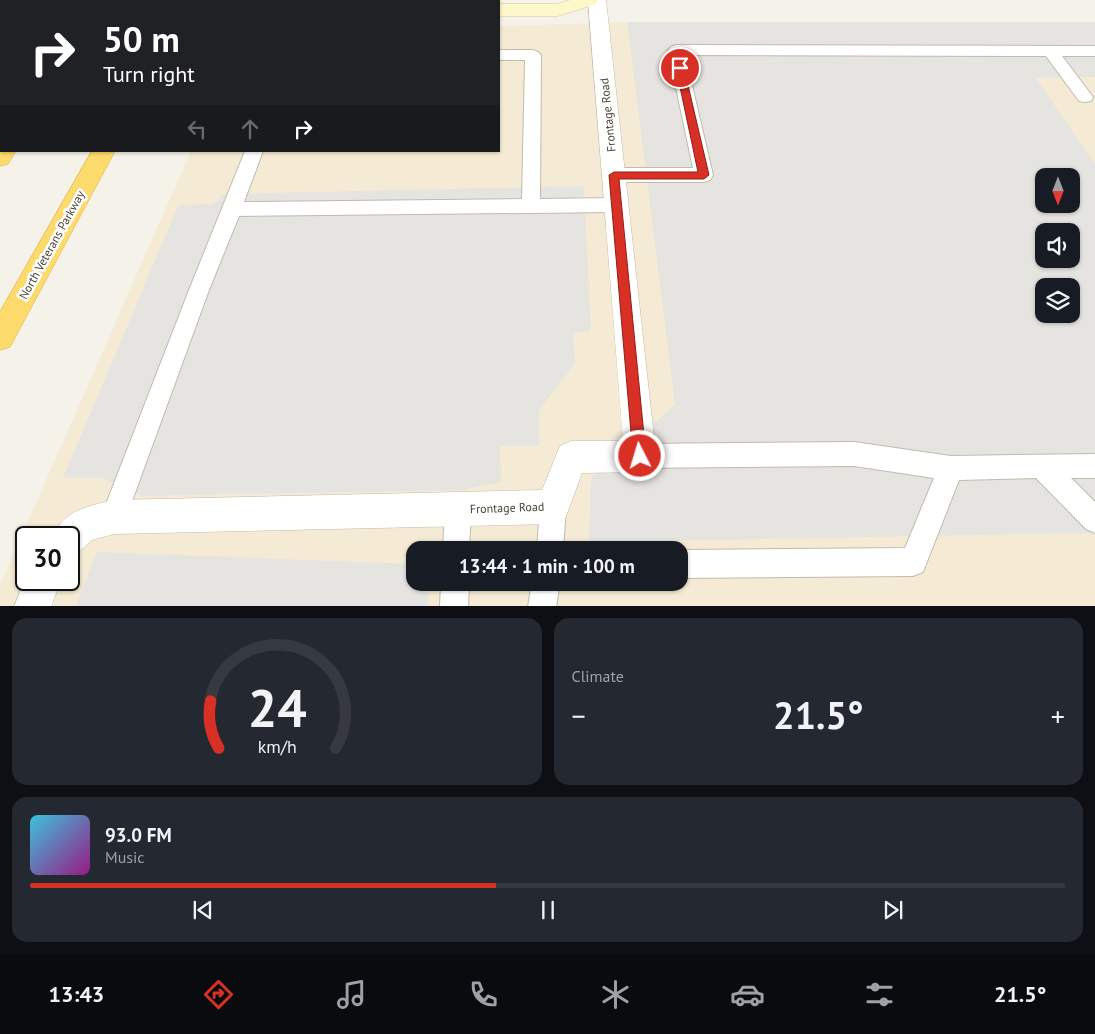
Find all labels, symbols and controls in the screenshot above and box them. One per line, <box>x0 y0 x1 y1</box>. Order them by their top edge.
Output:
text: 50 m <box>103 16 180 62</box>
icon: right <box>20 20 85 85</box>
pin <box>659 47 701 89</box>
icon: arrive <box>666 54 694 82</box>
text: Turn right <box>103 60 195 88</box>
street label: Frontage Road <box>596 77 619 153</box>
icon: left <box>183 115 211 143</box>
icon: ahead <box>236 115 264 143</box>
icon: right <box>289 115 317 143</box>
north arrow <box>1035 168 1080 212</box>
map controls <box>1035 168 1080 323</box>
street label: North Veterans Parkway <box>15 187 88 302</box>
button: sound <box>1035 223 1080 268</box>
button: layers <box>1035 278 1080 323</box>
position arrow <box>613 429 665 481</box>
street label: Frontage Road <box>470 499 544 516</box>
speed limit sign: 30 <box>15 526 80 591</box>
text: 13:44 · 1 min · 100 m <box>459 554 635 578</box>
text: Climate <box>572 666 624 686</box>
text: 24 <box>247 674 306 741</box>
text: 21.5° <box>773 690 864 739</box>
text: − <box>572 697 586 734</box>
text: + <box>1051 697 1065 734</box>
text: km/h <box>257 735 296 758</box>
text: 93.0 FM <box>105 823 172 847</box>
text: Music <box>105 847 145 867</box>
icon: previous <box>189 896 217 924</box>
icon: pause <box>534 896 562 924</box>
icon: next <box>879 896 907 924</box>
icon: directions <box>201 977 236 1012</box>
icon: music <box>334 977 369 1012</box>
icon: phone <box>466 977 501 1012</box>
icon: climate <box>598 977 633 1012</box>
icon: car <box>730 977 765 1012</box>
icon: filters <box>862 977 897 1012</box>
text: 13:43 <box>49 980 104 1008</box>
text: 21.5° <box>994 980 1046 1008</box>

